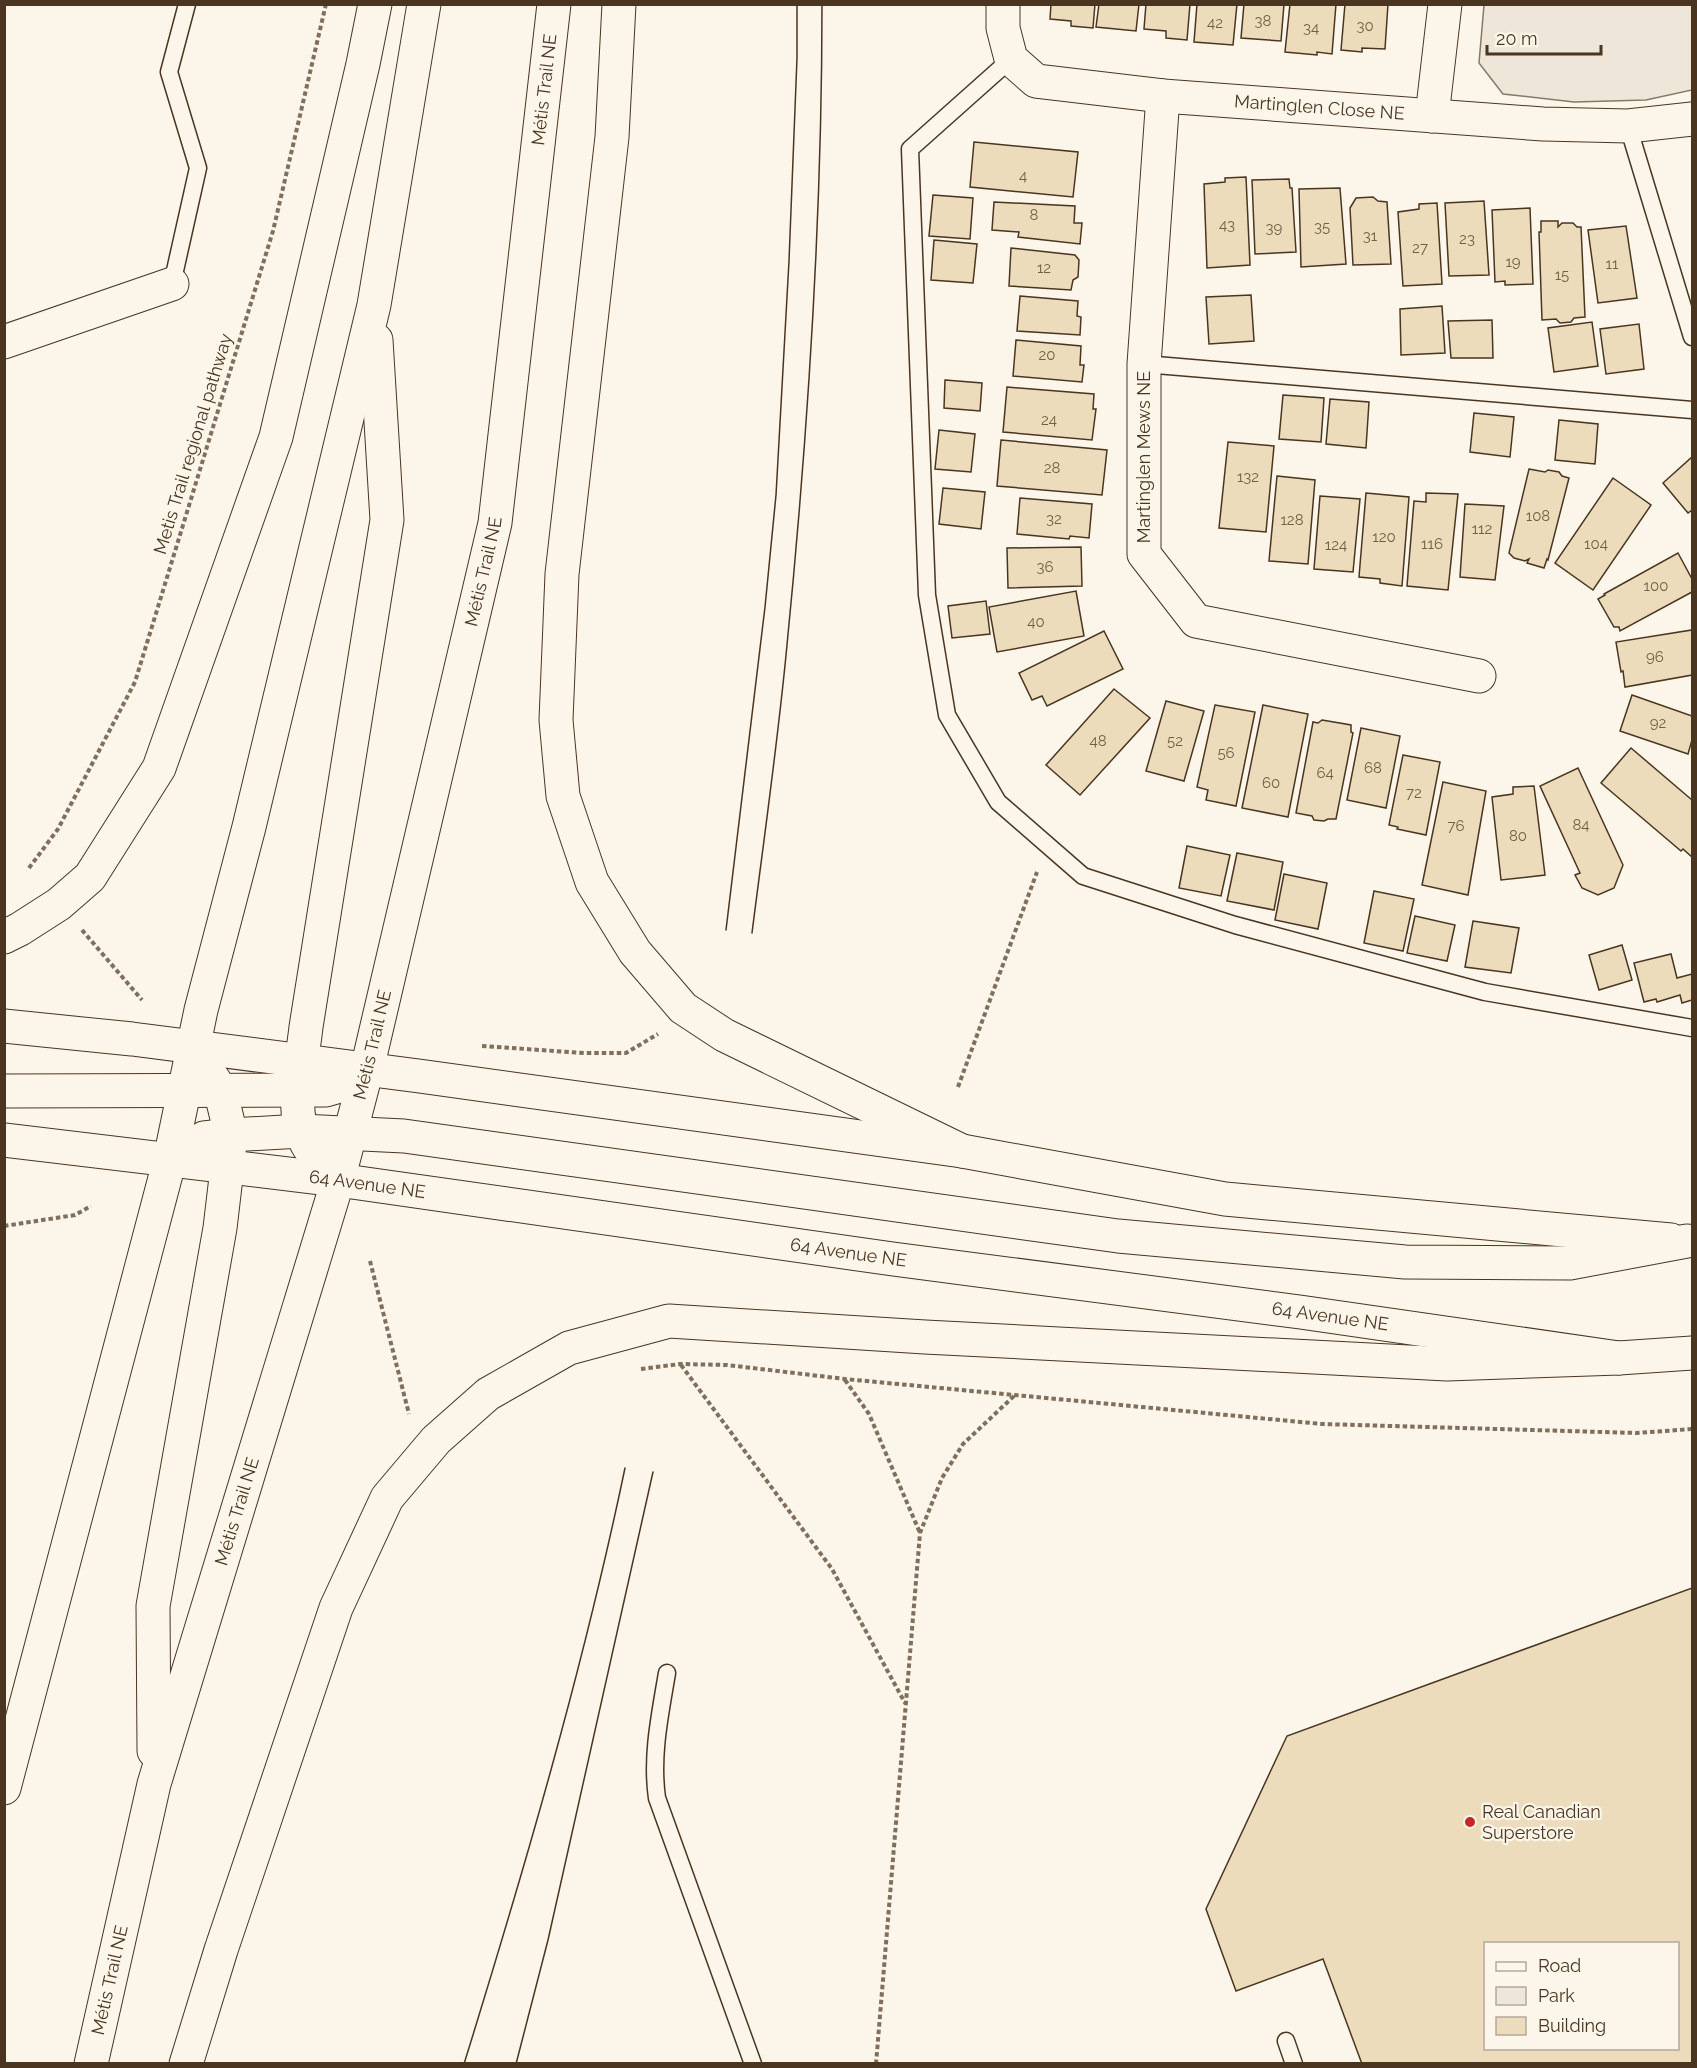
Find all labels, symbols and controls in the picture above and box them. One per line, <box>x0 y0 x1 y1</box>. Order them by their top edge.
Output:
house number: 38 <box>1255 12 1272 30</box>
house number: 42 <box>1207 14 1223 32</box>
house number: 30 <box>1356 17 1374 35</box>
scale bar <box>1487 18 1601 56</box>
house number: 34 <box>1303 19 1319 37</box>
text: 20 m <box>1496 28 1538 49</box>
street label: Métis Trail NE <box>527 33 561 147</box>
street label: Martinglen Close NE <box>1233 90 1405 124</box>
house number: 4 <box>1019 167 1027 185</box>
house number: 8 <box>1030 206 1039 224</box>
house number: 43 <box>1219 216 1235 234</box>
house number: 35 <box>1314 218 1330 236</box>
house number: 39 <box>1266 219 1283 237</box>
house number: 31 <box>1363 227 1378 245</box>
house number: 23 <box>1459 230 1475 248</box>
house number: 27 <box>1412 239 1428 257</box>
house number: 19 <box>1505 253 1521 271</box>
house number: 11 <box>1606 255 1619 273</box>
house number: 12 <box>1037 259 1051 277</box>
house number: 15 <box>1555 266 1569 284</box>
street label: Metis Trail regional pathway <box>149 331 236 557</box>
house number: 20 <box>1039 346 1056 364</box>
street label: Martinglen Mews NE <box>1133 371 1154 543</box>
house number: 24 <box>1041 411 1057 429</box>
house number: 28 <box>1044 459 1060 477</box>
house number: 132 <box>1237 468 1259 486</box>
house number: 108 <box>1526 507 1550 525</box>
house number: 32 <box>1046 510 1062 528</box>
house number: 128 <box>1280 511 1304 529</box>
street label: Métis Trail NE <box>460 516 506 628</box>
house number: 112 <box>1472 520 1493 538</box>
house number: 120 <box>1372 528 1396 546</box>
house number: 116 <box>1421 535 1443 553</box>
house number: 104 <box>1584 535 1608 553</box>
house number: 124 <box>1325 536 1347 554</box>
house number: 36 <box>1036 558 1054 576</box>
house number: 100 <box>1644 577 1668 595</box>
house number: 40 <box>1027 613 1045 631</box>
house number: 96 <box>1646 648 1664 666</box>
house number: 92 <box>1650 714 1666 732</box>
house number: 48 <box>1089 732 1107 750</box>
house number: 52 <box>1167 732 1183 750</box>
house number: 56 <box>1217 744 1235 762</box>
house number: 68 <box>1364 759 1382 777</box>
house number: 64 <box>1316 764 1334 782</box>
house number: 60 <box>1262 774 1280 792</box>
house number: 72 <box>1406 784 1422 802</box>
house number: 84 <box>1572 816 1590 834</box>
house number: 76 <box>1447 817 1465 835</box>
house number: 80 <box>1509 827 1527 845</box>
street label: Métis Trail NE <box>348 988 395 1102</box>
street label: 64 Avenue NE <box>308 1166 427 1202</box>
street label: 64 Avenue NE <box>789 1233 908 1271</box>
street label: 64 Avenue NE <box>1271 1297 1390 1335</box>
street label: Métis Trail NE <box>210 1455 263 1568</box>
place label: Real Canadian Superstore <box>1482 1801 1601 1843</box>
marker: Real Canadian Superstore <box>1463 1815 1477 1829</box>
street label: Métis Trail NE <box>87 1923 132 2037</box>
legend <box>1484 1942 1679 2050</box>
text: Road <box>1538 1955 1581 1976</box>
text: Park <box>1538 1985 1575 2006</box>
text: Building <box>1538 2015 1606 2036</box>

